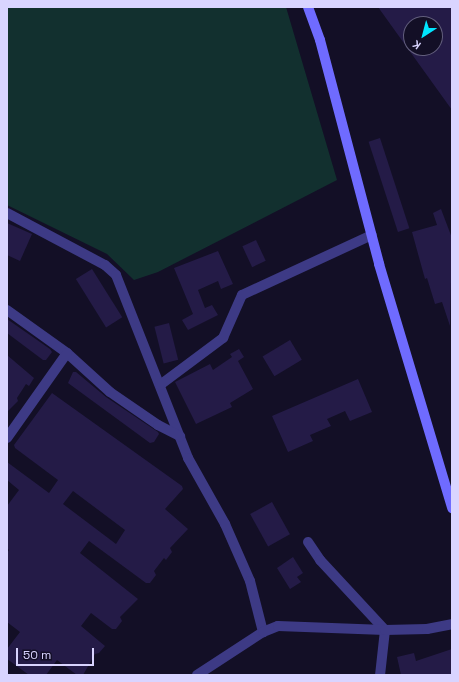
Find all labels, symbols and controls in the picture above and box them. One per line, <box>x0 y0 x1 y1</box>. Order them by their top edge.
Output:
north arrow <box>403 16 443 56</box>
text: K <box>410 37 423 53</box>
scale bar <box>18 640 96 666</box>
text: 50 m <box>23 647 51 663</box>

